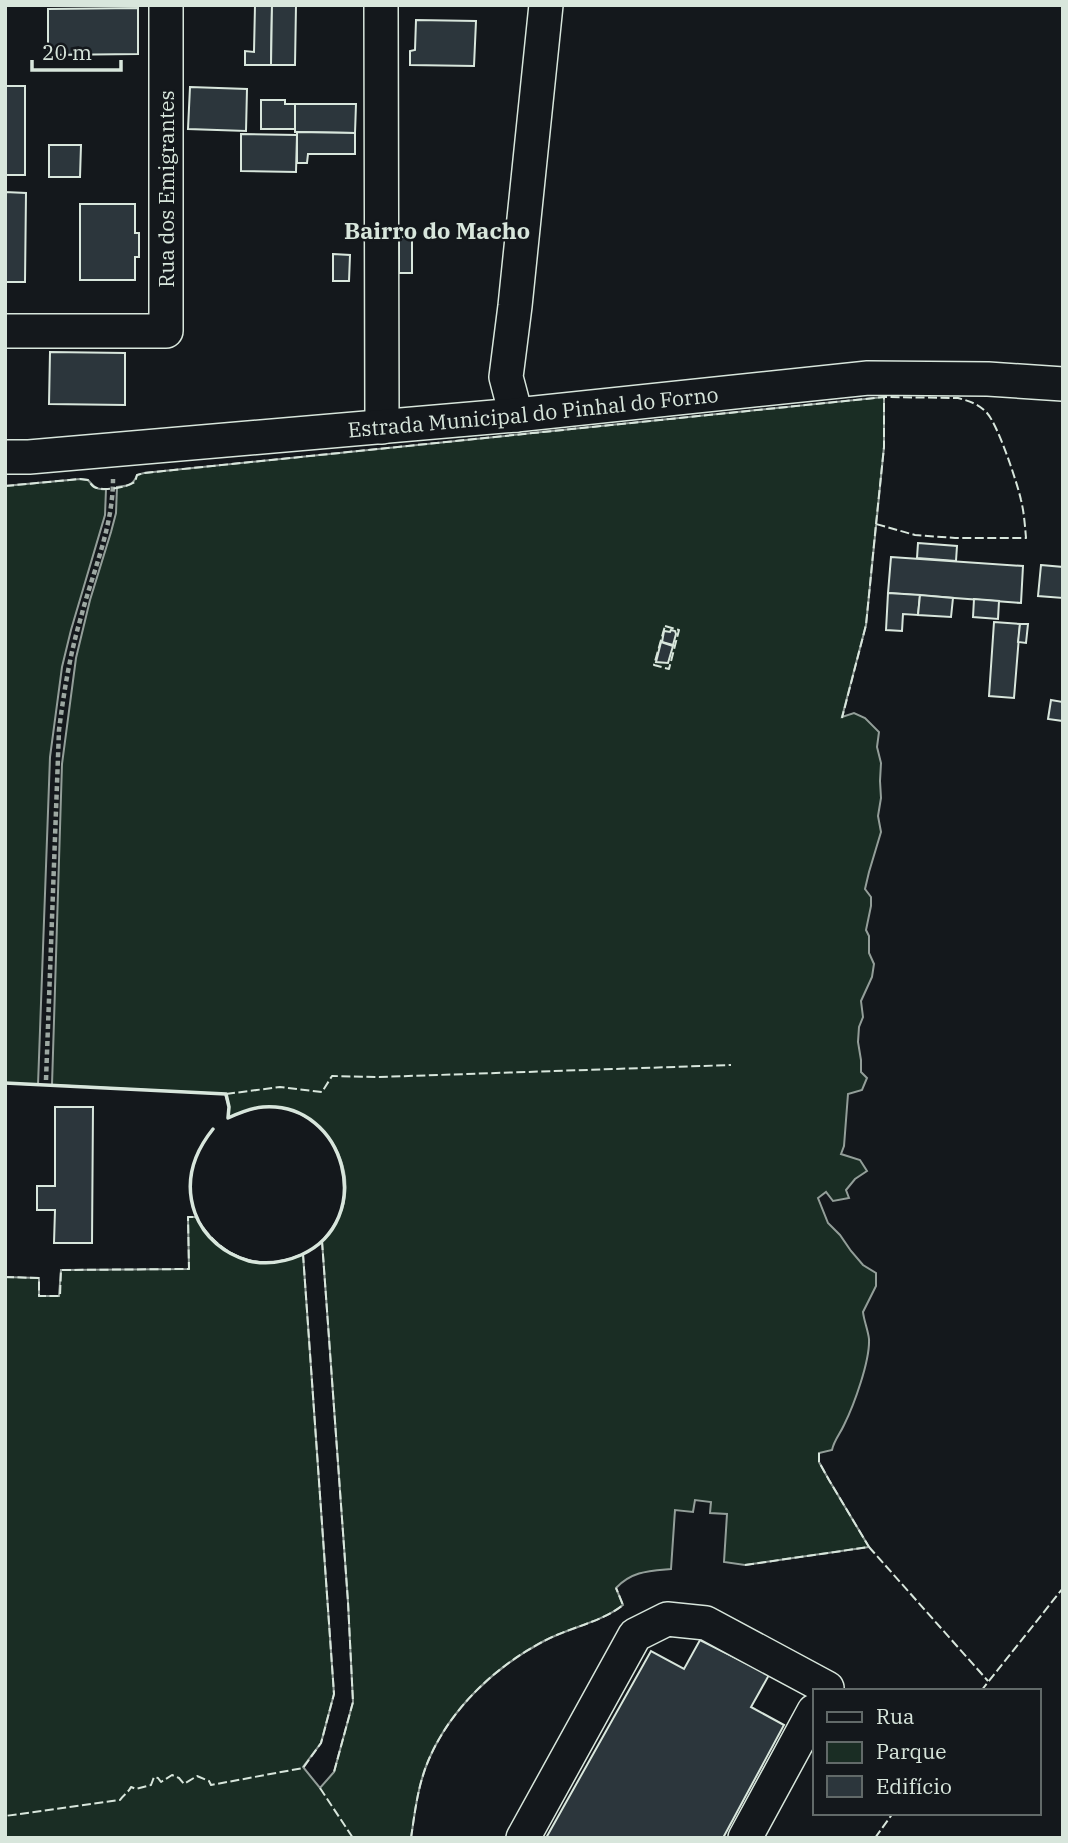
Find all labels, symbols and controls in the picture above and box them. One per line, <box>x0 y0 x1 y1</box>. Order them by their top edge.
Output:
scale bar <box>32 28 121 72</box>
text: 20 m <box>42 38 92 66</box>
street label: Rua dos Emigrantes <box>152 90 180 288</box>
district label: Bairro do Macho <box>344 215 530 245</box>
street label: Estrada Municipal do Pinhal do Forno <box>347 380 720 443</box>
legend <box>813 1689 1040 1815</box>
text: Rua <box>876 1702 914 1730</box>
text: Parque <box>876 1737 946 1765</box>
text: Edifício <box>876 1772 952 1800</box>

